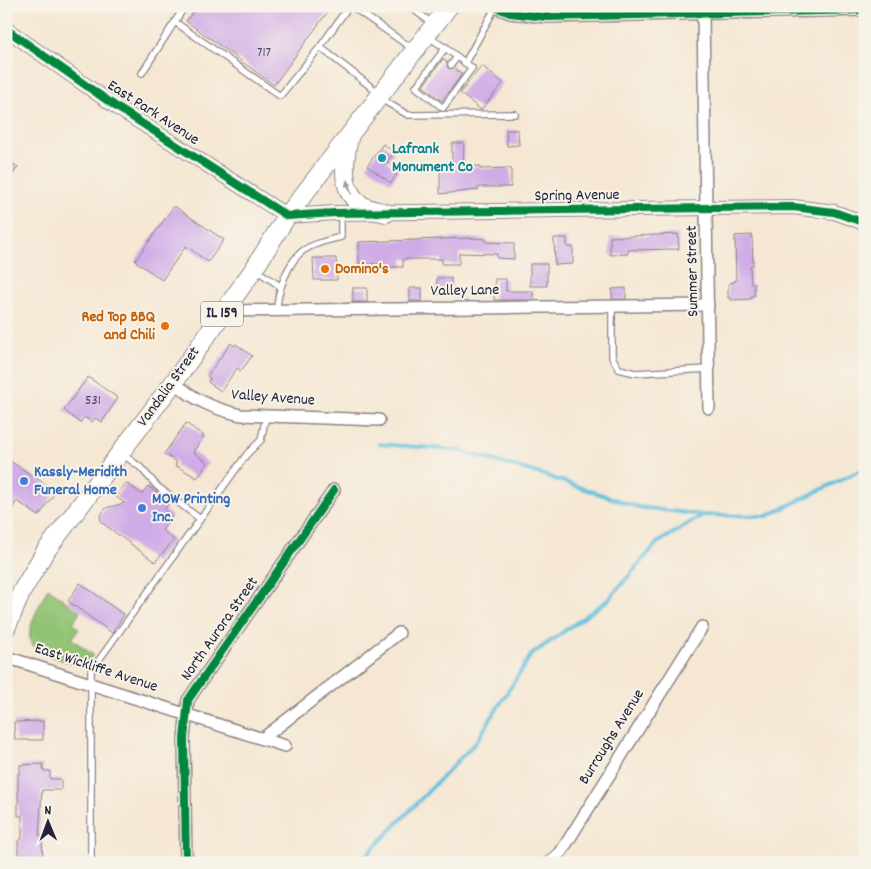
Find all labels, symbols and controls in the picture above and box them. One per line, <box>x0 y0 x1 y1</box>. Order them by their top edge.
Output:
house number: 717 <box>257 43 271 63</box>
street label: East Park Avenue <box>102 75 204 151</box>
place label: Lafrank Monument Co <box>392 138 473 179</box>
marker: Lafrank Monument Co <box>376 152 388 164</box>
one-way arrow <box>344 179 352 194</box>
street label: Spring Avenue <box>534 184 620 208</box>
street label: Summer Street <box>681 225 705 317</box>
place label: Domino's <box>335 258 389 281</box>
marker: Domino's <box>319 263 331 275</box>
street label: Valley Lane <box>431 279 499 303</box>
road number: IL 159 <box>201 302 243 326</box>
place label: Red Top BBQ and Chili <box>81 306 156 347</box>
marker: Red Top BBQ and Chili <box>159 320 171 332</box>
street label: Vandalia Street <box>132 342 206 432</box>
street label: Valley Avenue <box>230 384 316 412</box>
house number: 531 <box>85 391 101 411</box>
place label: Kassly-Meridith Funeral Home <box>34 461 127 502</box>
marker: Kassly-Meridith Funeral Home <box>18 475 30 487</box>
place label: MOW Printing Inc. <box>152 488 230 529</box>
marker: MOW Printing Inc. <box>136 502 148 514</box>
street label: North Aurora Street <box>175 572 265 686</box>
street label: East Wickliffe Avenue <box>31 637 161 699</box>
street label: Burroughs Avenue <box>573 685 651 789</box>
north arrow <box>22 796 72 846</box>
text: N <box>44 801 52 821</box>

